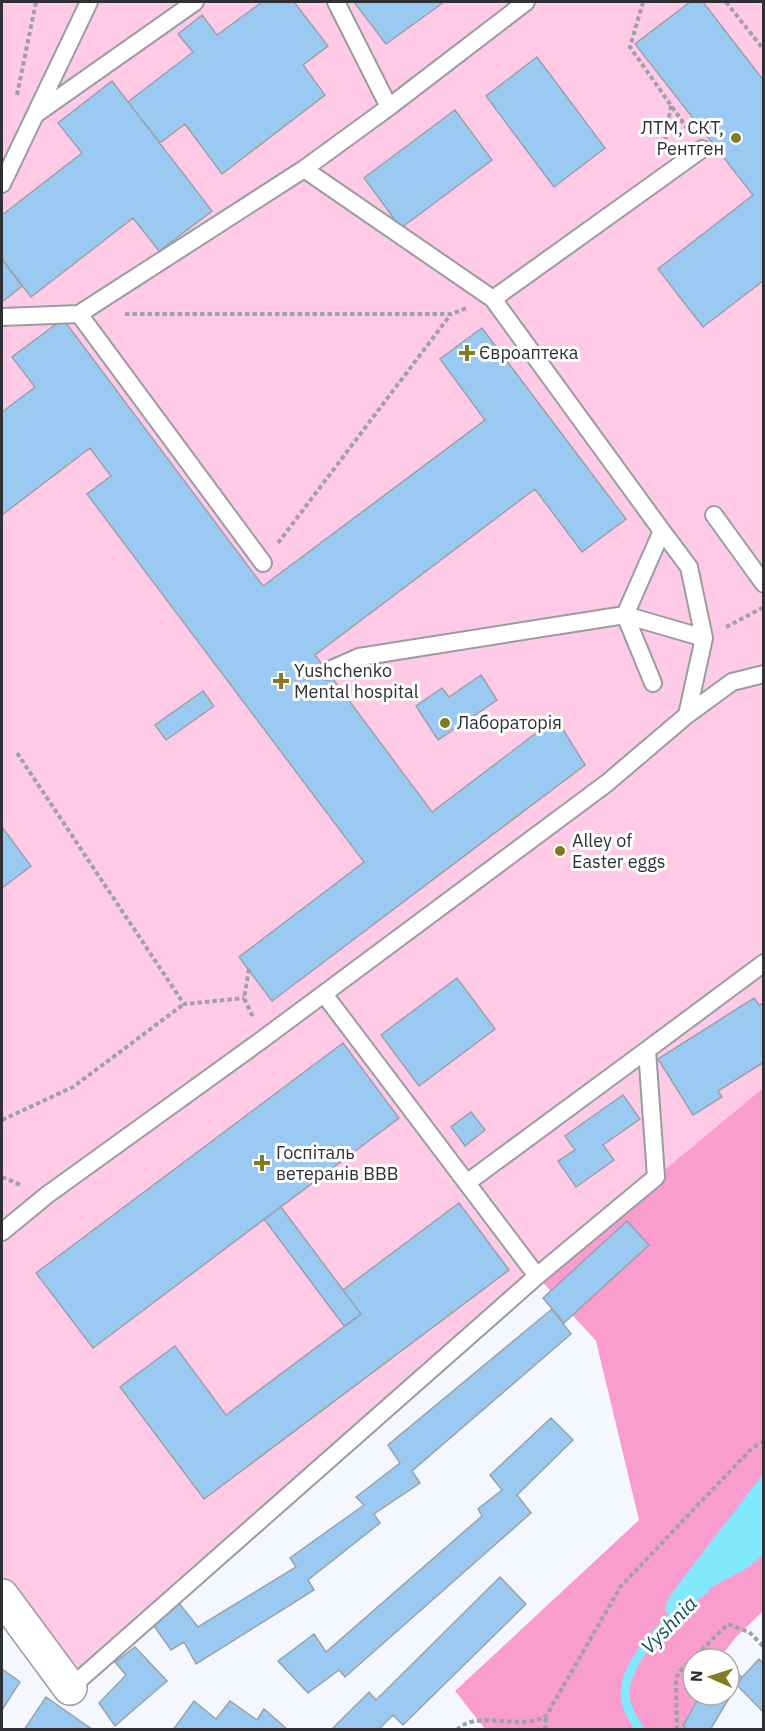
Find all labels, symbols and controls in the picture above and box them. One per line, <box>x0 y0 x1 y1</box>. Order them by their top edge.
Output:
place label: ЛТМ, СКТ, Рентген <box>641 116 724 160</box>
marker: ЛТМ, СКТ, Рентген <box>729 131 743 145</box>
place label: Євроаптека <box>479 341 579 364</box>
marker: Євроаптека <box>460 346 474 360</box>
place label: Yushchenko Mental hospital <box>294 659 419 703</box>
marker: Yushchenko Mental hospital <box>272 672 290 690</box>
place label: Лабораторія <box>457 711 562 734</box>
marker: Лабораторія <box>438 716 452 730</box>
place label: Alley of Easter eggs <box>572 829 665 873</box>
marker: Alley of Easter eggs <box>553 844 567 858</box>
place label: Госпіталь ветеранів ВВВ <box>276 1141 399 1185</box>
marker: Госпіталь ветеранів ВВВ <box>253 1154 271 1172</box>
water label: Vyshnia <box>635 1590 703 1659</box>
north arrow <box>681 1647 741 1707</box>
text: N <box>686 1670 706 1683</box>

